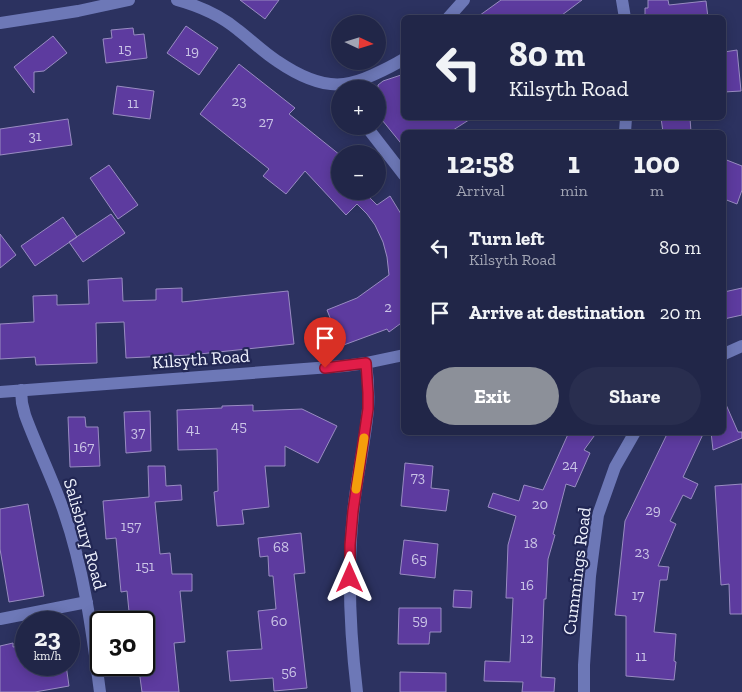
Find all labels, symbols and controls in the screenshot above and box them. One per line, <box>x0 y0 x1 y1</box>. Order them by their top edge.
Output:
north arrow <box>331 15 386 70</box>
map controls <box>331 15 386 200</box>
text: 80 m <box>509 33 585 75</box>
icon: left <box>426 35 491 100</box>
house number: 15 <box>118 40 132 58</box>
house number: 19 <box>185 42 199 60</box>
text: Kilsyth Road <box>509 75 629 102</box>
button: + <box>331 80 386 135</box>
house number: 23 <box>231 92 247 110</box>
house number: 11 <box>127 94 139 112</box>
house number: 27 <box>259 113 273 131</box>
house number: 31 <box>28 127 42 145</box>
button: − <box>331 145 386 200</box>
text: 12:58 <box>447 145 514 181</box>
text: 1 <box>568 145 580 181</box>
text: 100 <box>633 145 680 181</box>
text: Arrival <box>456 181 505 200</box>
text: min <box>560 181 588 200</box>
text: m <box>650 181 664 200</box>
text: Turn left <box>469 227 544 250</box>
icon: left <box>426 234 454 262</box>
text: 80 m <box>659 236 701 259</box>
text: Kilsyth Road <box>469 250 556 269</box>
house number: 2 <box>384 298 392 316</box>
icon: arrive <box>426 299 454 327</box>
text: Arrive at destination <box>469 301 645 324</box>
text: 20 m <box>660 301 701 324</box>
pin <box>304 317 346 368</box>
icon: arrive <box>311 324 339 352</box>
street label: Kilsyth Road <box>151 345 251 373</box>
button: Exit <box>426 367 559 425</box>
button: Share <box>569 367 701 425</box>
house number: 45 <box>231 417 247 435</box>
house number: 41 <box>186 420 200 438</box>
house number: 37 <box>131 423 145 441</box>
house number: 167 <box>74 438 94 456</box>
house number: 24 <box>562 456 578 474</box>
house number: 73 <box>411 468 425 486</box>
street label: Salisbury Road <box>59 476 111 592</box>
house number: 20 <box>532 495 548 513</box>
house number: 29 <box>645 501 661 519</box>
street label: Cummings Road <box>558 506 596 636</box>
house number: 157 <box>121 517 141 535</box>
house number: 18 <box>524 534 538 552</box>
house number: 68 <box>273 538 289 556</box>
house number: 23 <box>634 543 650 561</box>
house number: 65 <box>411 550 427 568</box>
position arrow <box>323 551 375 603</box>
house number: 151 <box>135 557 155 575</box>
house number: 16 <box>520 576 534 594</box>
house number: 17 <box>632 586 644 604</box>
speed limit sign: 30 <box>90 611 155 676</box>
house number: 59 <box>412 611 428 629</box>
house number: 60 <box>271 612 287 630</box>
text: 23 <box>34 622 61 652</box>
house number: 12 <box>520 629 534 647</box>
house number: 11 <box>635 647 647 665</box>
text: km/h <box>34 649 61 663</box>
house number: 56 <box>281 663 297 681</box>

